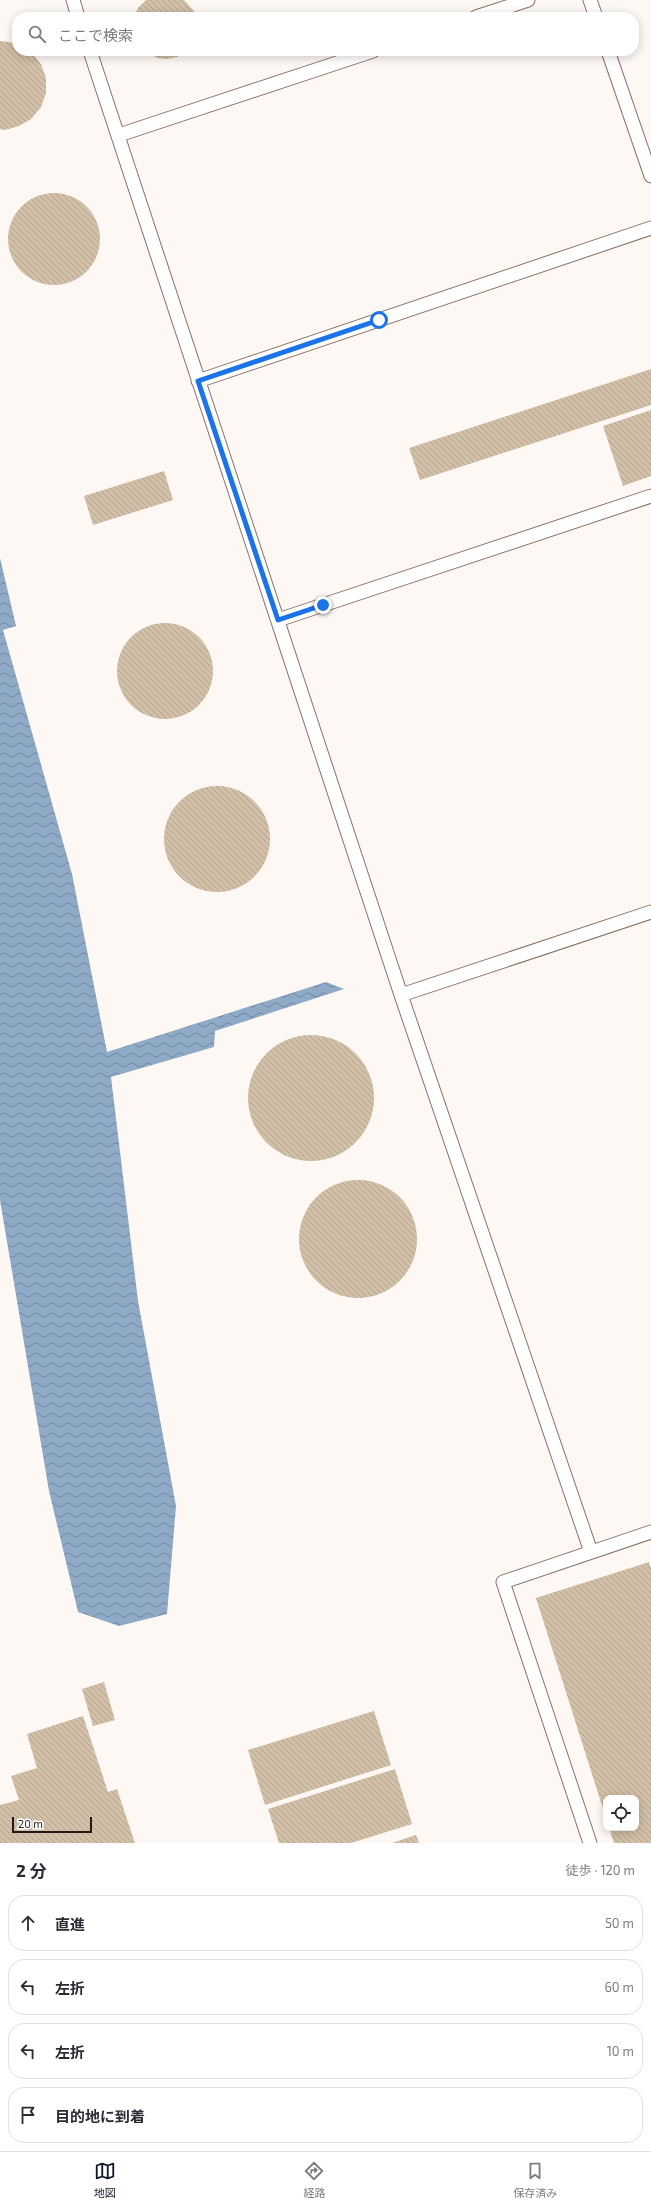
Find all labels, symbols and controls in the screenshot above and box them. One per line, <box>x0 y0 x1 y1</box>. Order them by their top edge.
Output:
search box <box>12 12 639 56</box>
icon: search <box>26 23 48 45</box>
text: ここで検索 <box>58 26 133 44</box>
route start <box>370 311 388 329</box>
route end <box>314 596 332 614</box>
map controls <box>603 1795 639 1831</box>
button: locate <box>603 1795 639 1831</box>
scale bar <box>12 1815 92 1834</box>
text: 20 m <box>18 1817 43 1830</box>
text: 2 分 <box>16 1860 47 1880</box>
text: 徒歩 · 120 m <box>566 1862 635 1878</box>
icon: ahead <box>17 1912 39 1934</box>
text: 直進 <box>55 1915 85 1933</box>
text: 50 m <box>605 1915 634 1931</box>
icon: left <box>17 1976 39 1998</box>
text: 左折 <box>55 1979 85 1997</box>
text: 60 m <box>604 1979 634 1995</box>
icon: left <box>17 2040 39 2062</box>
text: 左折 <box>55 2043 85 2061</box>
text: 10 m <box>607 2043 634 2059</box>
icon: arrive <box>17 2104 39 2126</box>
text: 目的地に到着 <box>55 2107 145 2125</box>
tab: 地図 <box>94 2160 116 2200</box>
tab: 経路 <box>303 2160 325 2200</box>
tab: 保存済み <box>513 2160 557 2200</box>

